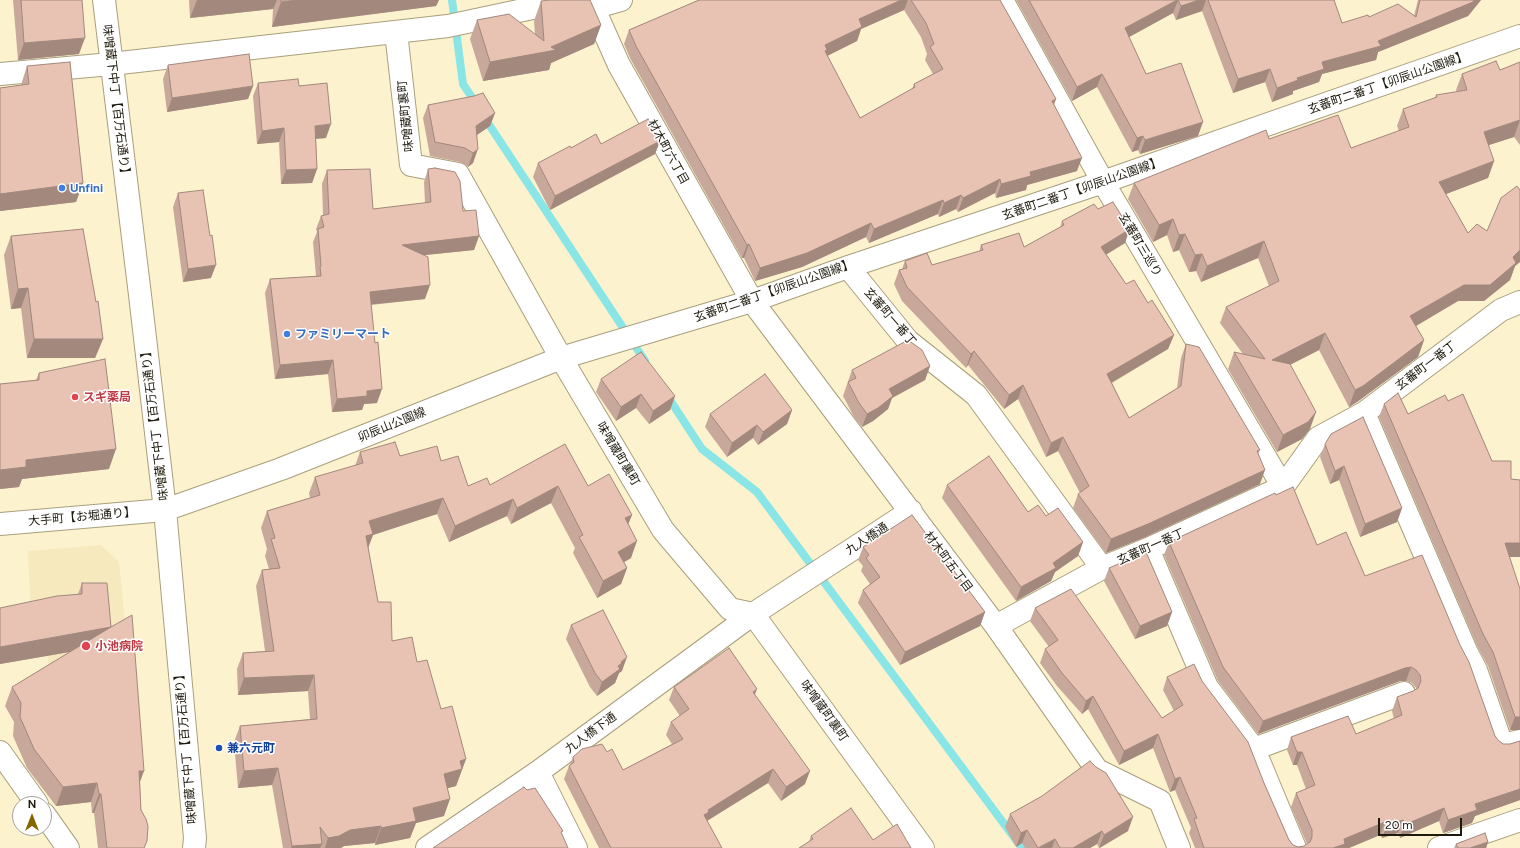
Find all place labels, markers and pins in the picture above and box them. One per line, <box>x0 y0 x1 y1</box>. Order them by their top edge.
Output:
place label: Unfini <box>70 181 103 195</box>
marker: Unfini <box>57 183 67 193</box>
place label: ファミリーマート <box>295 327 391 341</box>
marker: ファミリーマート <box>282 329 292 339</box>
place label: スギ薬局 <box>83 390 131 404</box>
marker: スギ薬局 <box>70 392 80 402</box>
place label: 小池病院 <box>95 639 143 653</box>
marker: 小池病院 <box>80 640 92 652</box>
place label: 兼六元町 <box>227 741 275 755</box>
marker: 兼六元町 <box>214 743 224 753</box>

